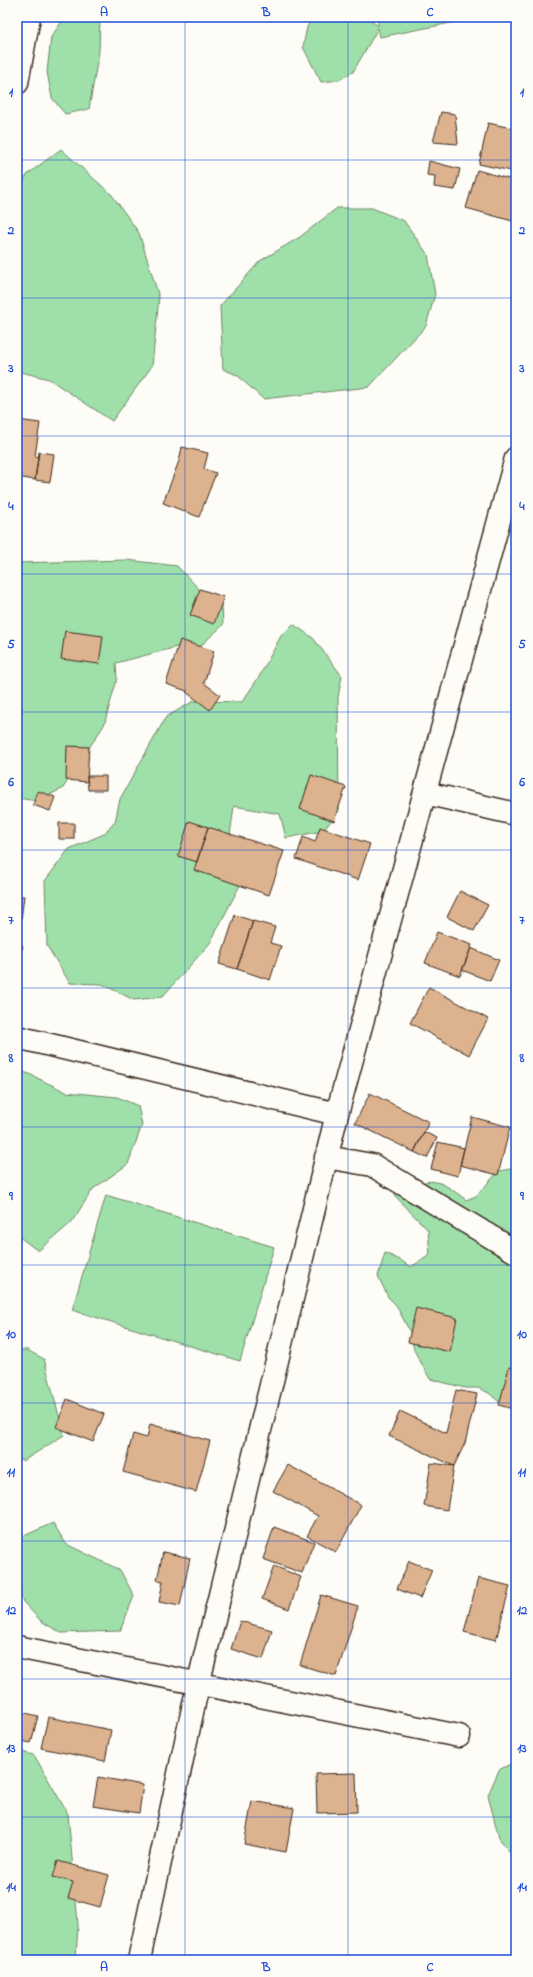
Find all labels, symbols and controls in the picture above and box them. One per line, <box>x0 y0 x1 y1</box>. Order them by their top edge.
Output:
text: A <box>100 3 108 22</box>
text: B <box>261 3 271 22</box>
text: C <box>426 3 434 22</box>
text: 1 <box>9 83 14 102</box>
text: 1 <box>520 83 525 102</box>
text: 2 <box>7 221 15 240</box>
text: 2 <box>518 221 526 240</box>
text: 3 <box>7 359 14 378</box>
text: 3 <box>518 359 525 378</box>
text: 4 <box>7 497 14 516</box>
text: 4 <box>518 497 525 516</box>
text: 5 <box>7 635 15 654</box>
text: 5 <box>518 635 526 654</box>
text: 6 <box>7 773 14 792</box>
text: 6 <box>518 773 525 792</box>
text: 7 <box>8 911 14 930</box>
text: 7 <box>519 911 525 930</box>
text: 8 <box>8 1049 14 1068</box>
text: 8 <box>519 1049 525 1068</box>
text: 9 <box>8 1187 14 1206</box>
text: 9 <box>519 1187 525 1206</box>
text: 10 <box>6 1325 16 1344</box>
text: 10 <box>517 1325 527 1344</box>
text: 11 <box>7 1463 16 1482</box>
text: 11 <box>518 1463 527 1482</box>
text: 12 <box>6 1601 17 1620</box>
text: 12 <box>517 1601 528 1620</box>
text: 13 <box>6 1739 16 1758</box>
text: 13 <box>517 1739 527 1758</box>
text: 14 <box>6 1878 16 1897</box>
text: 14 <box>517 1878 527 1897</box>
text: A <box>100 1958 108 1977</box>
text: B <box>261 1958 271 1977</box>
text: C <box>426 1958 434 1977</box>

